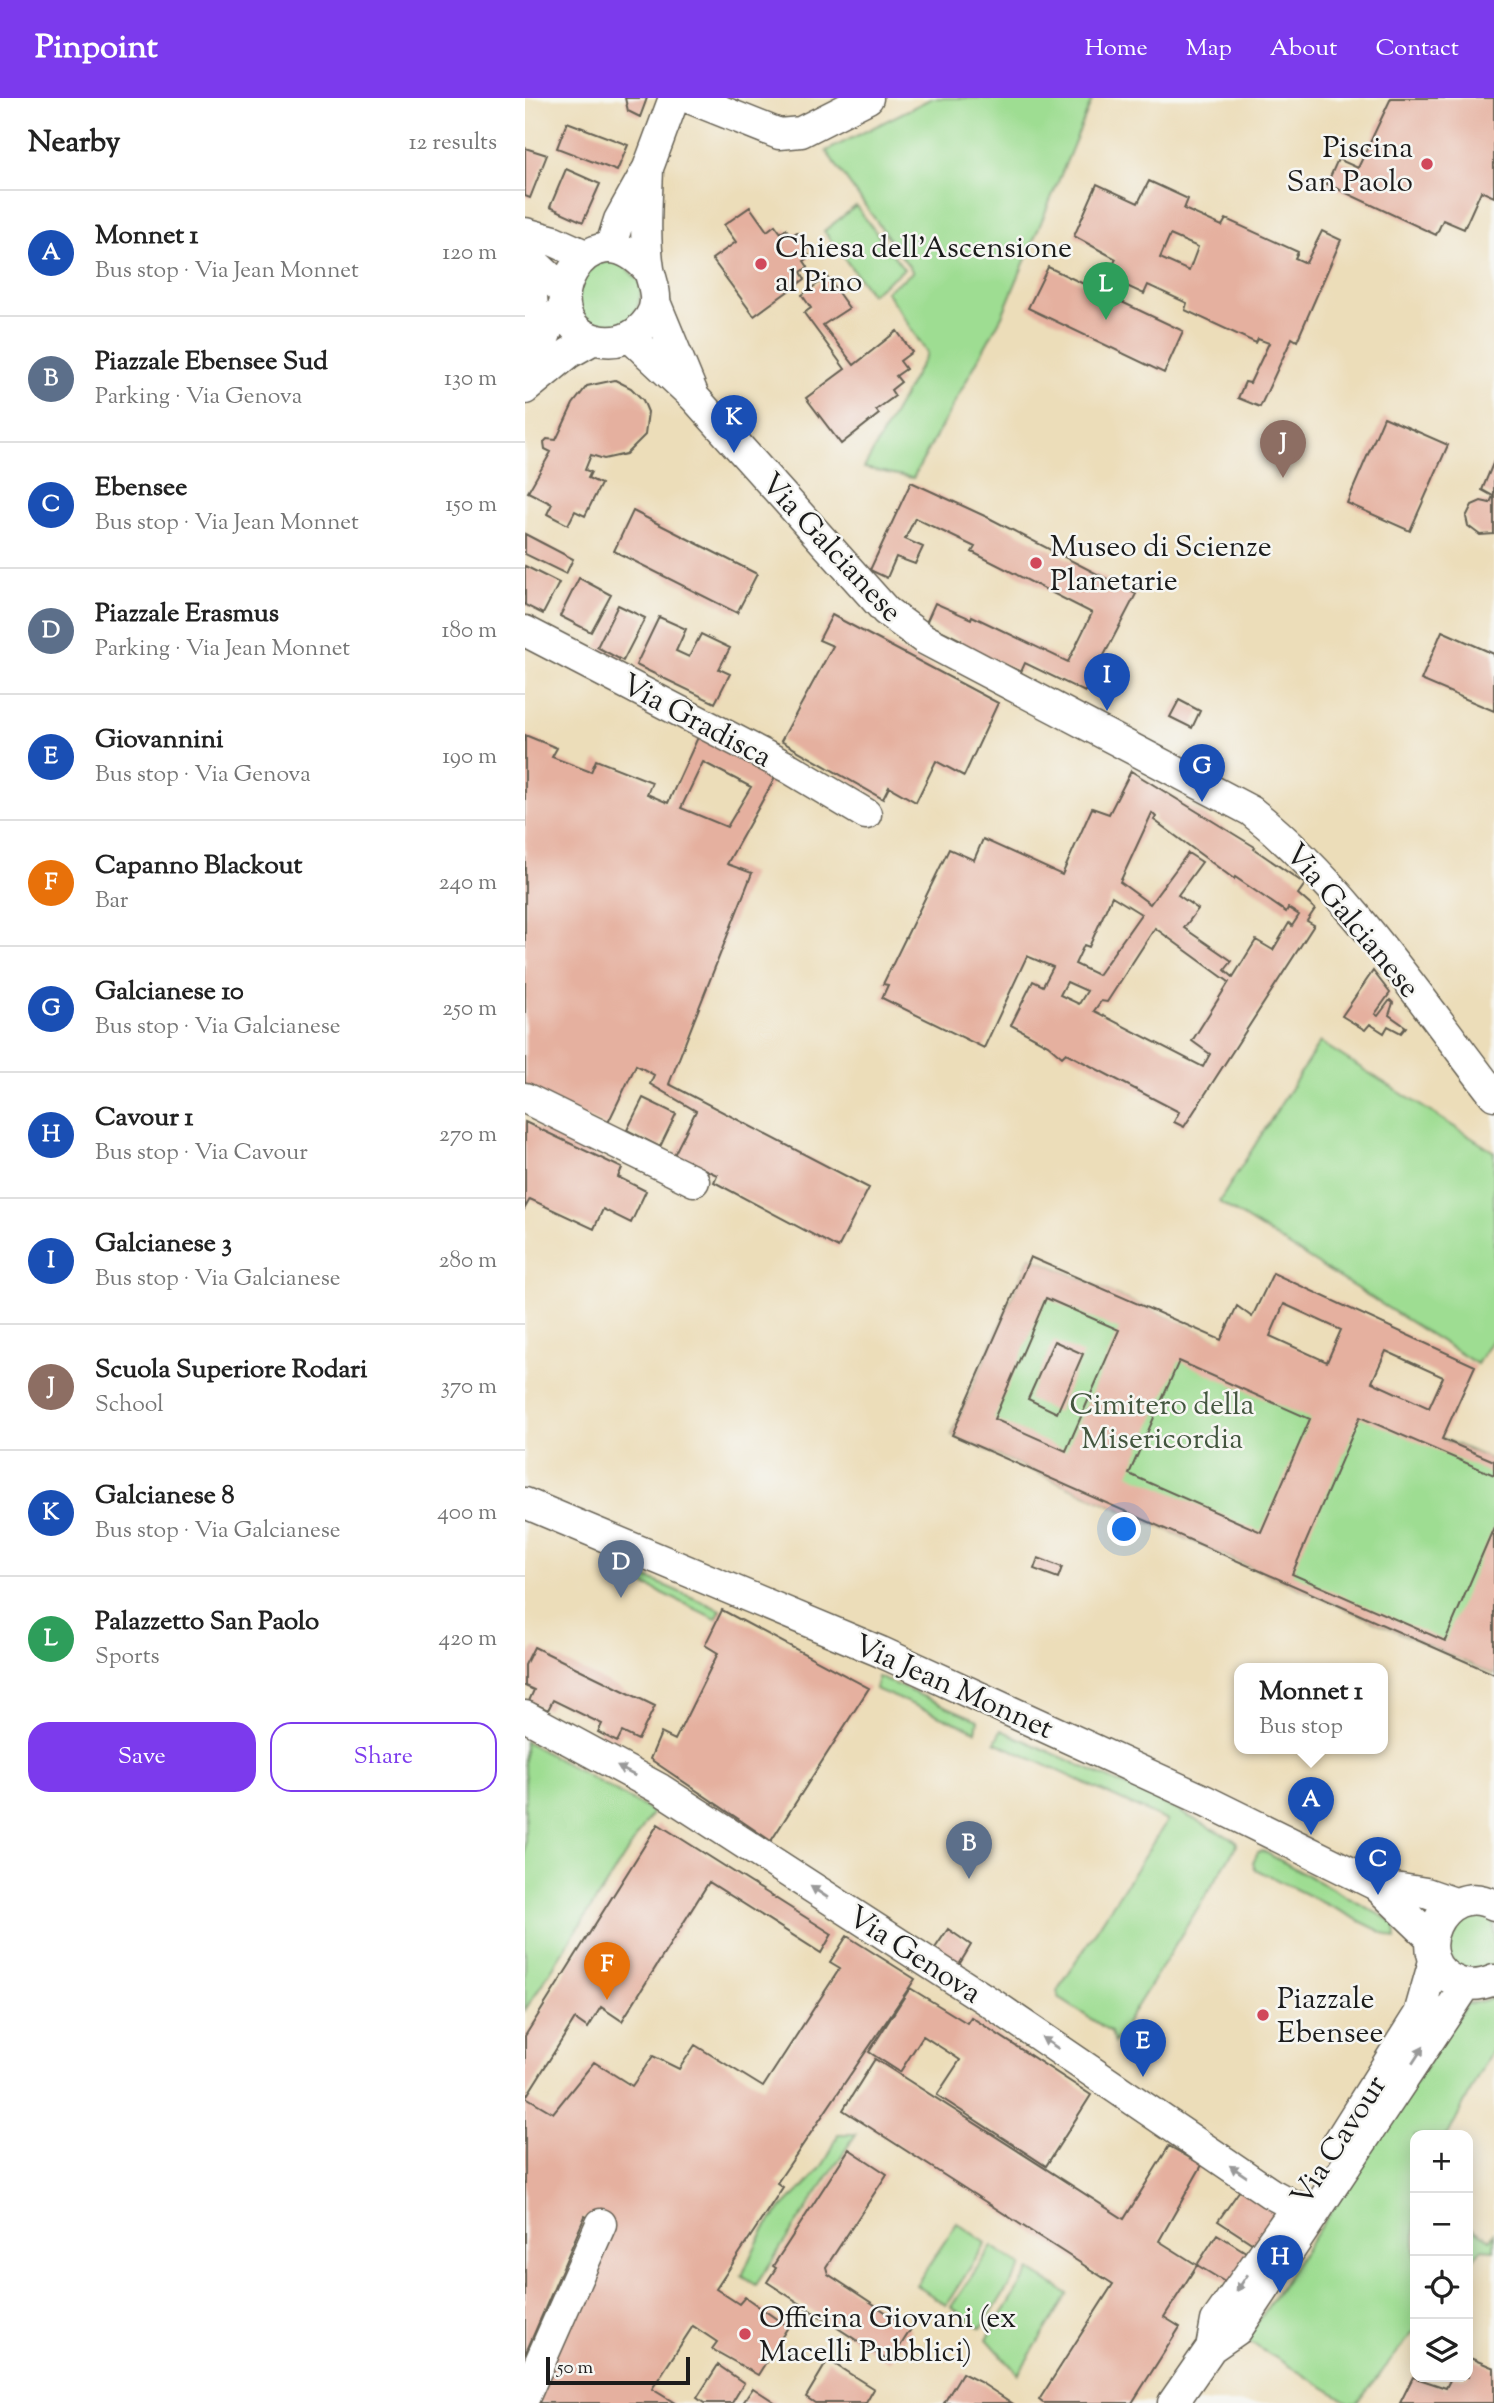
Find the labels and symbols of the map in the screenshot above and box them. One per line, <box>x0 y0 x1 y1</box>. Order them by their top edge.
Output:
place label: Piscina San Paolo <box>1287 128 1413 205</box>
marker: Piscina San Paolo <box>1419 156 1435 172</box>
place label: Chiesa dell'Ascensione al Pino <box>775 228 1072 305</box>
marker: Chiesa dell'Ascensione al Pino <box>753 256 769 272</box>
pin: L <box>1083 262 1129 320</box>
pin: K <box>711 395 757 453</box>
pin: J <box>1260 420 1306 478</box>
street label: Via Galcianese <box>749 464 911 633</box>
place label: Museo di Scienze Planetarie <box>1050 527 1272 604</box>
marker: Museo di Scienze Planetarie <box>1028 555 1044 571</box>
pin: I <box>1084 653 1130 711</box>
street label: Via Gradisca <box>613 664 779 780</box>
pin: G <box>1179 744 1225 802</box>
street label: Via Galcianese <box>1273 835 1429 1008</box>
park label: Cimitero della Misericordia <box>1070 1385 1255 1462</box>
your location <box>1107 1512 1141 1546</box>
pin: D <box>598 1540 644 1598</box>
street label: Via Jean Monnet <box>846 1625 1060 1752</box>
one-way arrow <box>616 1765 636 1777</box>
pin: A <box>1288 1777 1334 1835</box>
pin: B <box>946 1821 992 1879</box>
pin: C <box>1355 1837 1401 1895</box>
one-way arrow <box>809 1885 828 1898</box>
street label: Via Genova <box>838 1897 989 2016</box>
pin: F <box>584 1942 630 2000</box>
place label: Piazzale Ebensee <box>1277 1979 1384 2056</box>
marker: Piazzale Ebensee <box>1255 2007 1271 2023</box>
pin: E <box>1120 2019 1166 2077</box>
one-way arrow <box>1041 2036 1059 2050</box>
one-way arrow <box>1412 2046 1425 2065</box>
street label: Via Cavour <box>1282 2068 1398 2215</box>
one-way arrow <box>1229 2164 1247 2178</box>
pin: H <box>1257 2235 1303 2293</box>
one-way arrow <box>1236 2273 1249 2292</box>
place label: Officina Giovani (ex Macelli Pubblici) <box>759 2298 1016 2375</box>
marker: Officina Giovani (ex Macelli Pubblici) <box>737 2326 753 2342</box>
scale bar <box>546 2354 689 2386</box>

